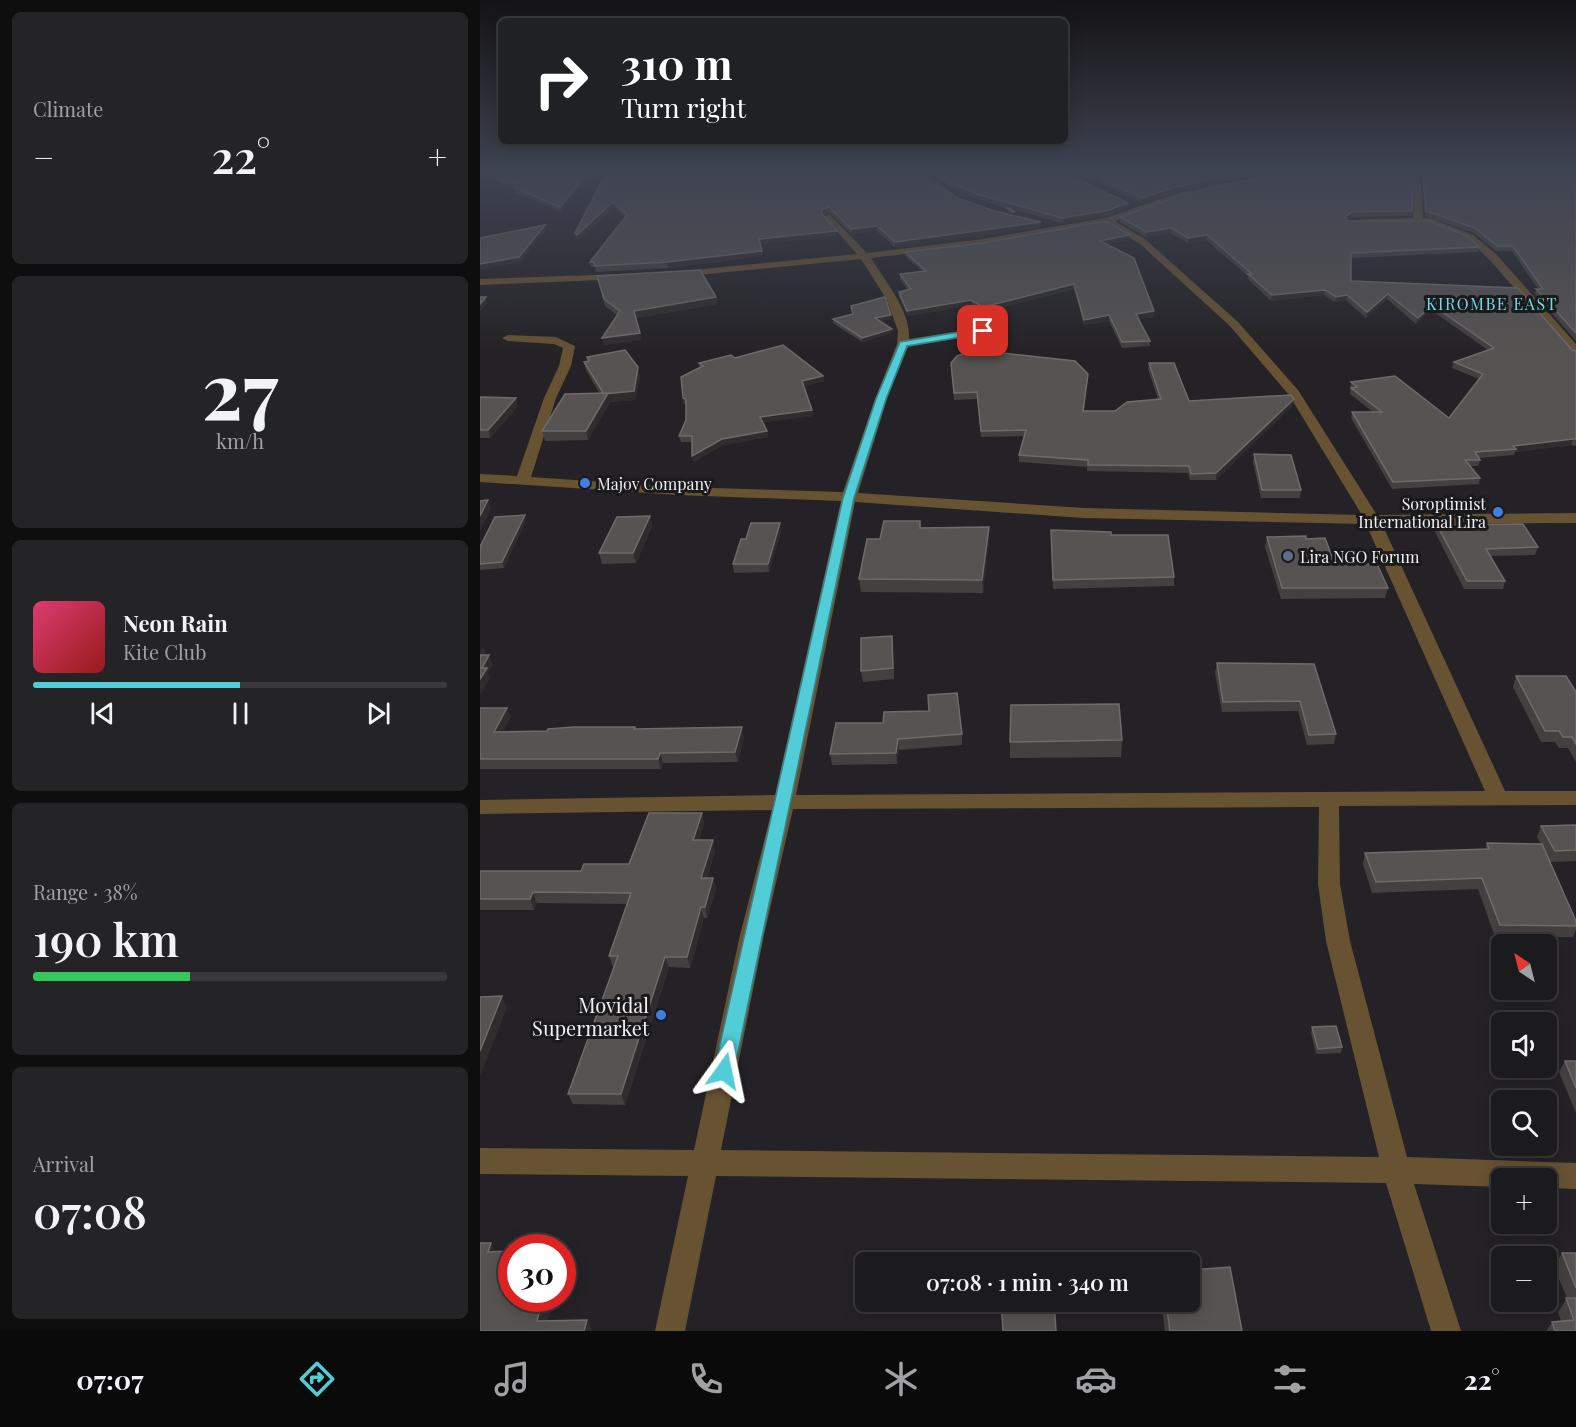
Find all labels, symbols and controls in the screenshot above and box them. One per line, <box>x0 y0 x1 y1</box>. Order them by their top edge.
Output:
text: 310 m <box>621 35 732 91</box>
icon: right <box>522 42 600 120</box>
text: Turn right <box>621 89 746 125</box>
text: Climate <box>33 95 103 122</box>
text: 22° <box>211 125 271 185</box>
text: − <box>33 134 54 178</box>
text: + <box>428 134 447 178</box>
district label: KIROMBE EAST <box>1426 293 1558 314</box>
pin <box>957 305 1008 356</box>
icon: arrive <box>966 314 999 347</box>
text: 27 <box>202 336 278 440</box>
text: km/h <box>216 427 264 454</box>
place label: Majov Company <box>597 473 712 494</box>
marker: Majov Company <box>578 476 592 490</box>
place label: Soroptimist International Lira <box>1358 493 1486 532</box>
marker: Soroptimist International Lira <box>1491 505 1505 519</box>
place label: Lira NGO Forum <box>1300 546 1419 567</box>
marker: Lira NGO Forum <box>1281 549 1295 563</box>
text: Neon Rain <box>123 608 228 638</box>
text: Kite Club <box>123 638 207 665</box>
icon: previous <box>86 697 119 730</box>
icon: pause <box>224 697 257 730</box>
icon: next <box>362 697 395 730</box>
text: Range · 38% <box>33 878 138 905</box>
text: 190 km <box>33 908 179 968</box>
north arrow <box>1491 934 1557 1000</box>
map controls <box>1491 934 1557 1312</box>
place label: Movidal Supermarket <box>532 991 650 1041</box>
marker: Movidal Supermarket <box>654 1008 668 1022</box>
button: sound <box>1491 1012 1557 1078</box>
position arrow <box>692 1039 756 1103</box>
button: search <box>1491 1090 1557 1156</box>
text: Arrival <box>33 1150 95 1177</box>
button: + <box>1491 1168 1557 1234</box>
text: 07:08 <box>33 1180 147 1240</box>
speed limit sign: 30 <box>498 1234 576 1312</box>
button: − <box>1491 1246 1557 1312</box>
text: 07:08 · 1 min · 340 m <box>926 1267 1129 1297</box>
icon: directions <box>296 1358 338 1400</box>
icon: music <box>491 1358 533 1400</box>
icon: phone <box>685 1358 727 1400</box>
icon: climate <box>880 1358 922 1400</box>
icon: car <box>1075 1358 1117 1400</box>
icon: filters <box>1269 1358 1311 1400</box>
text: 07:07 <box>76 1361 144 1397</box>
text: 22° <box>1464 1361 1500 1397</box>

